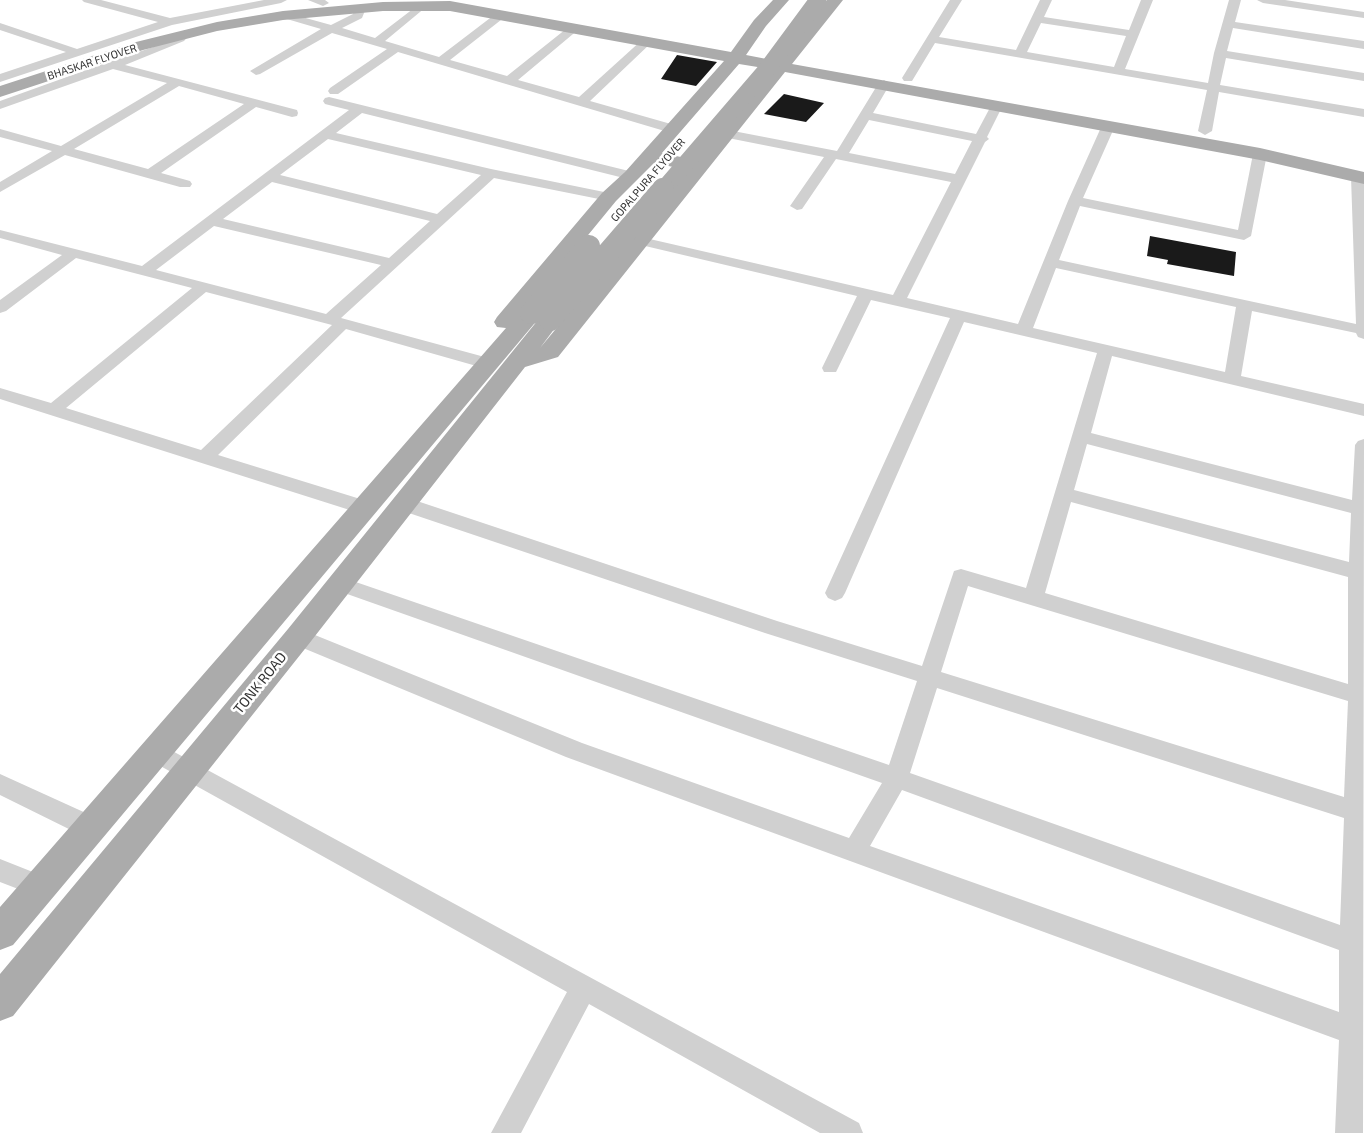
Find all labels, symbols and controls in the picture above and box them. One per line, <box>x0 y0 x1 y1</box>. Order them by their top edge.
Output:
street label: BHASKAR FLYOVER <box>46 41 138 83</box>
street label: GOPALPURA FLYOVER <box>608 136 688 224</box>
street label: TONK ROAD <box>230 649 290 717</box>

